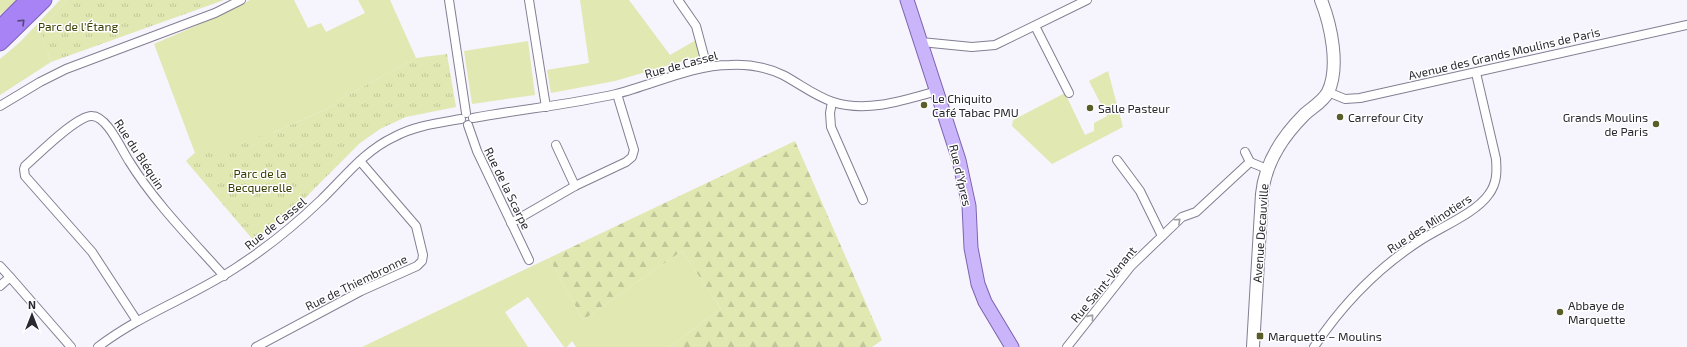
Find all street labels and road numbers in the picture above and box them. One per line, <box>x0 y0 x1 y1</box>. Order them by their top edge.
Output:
street label: Avenue des Grands Moulins de Paris <box>1407 24 1601 82</box>
street label: Rue de Cassel <box>643 47 719 80</box>
street label: Rue du Bléquin <box>112 116 168 192</box>
street label: Rue d'Ypres <box>947 143 975 207</box>
street label: Rue de la Scarpe <box>482 145 534 231</box>
street label: Avenue Decauville <box>1250 183 1270 283</box>
street label: Rue des Minotiers <box>1384 191 1474 255</box>
street label: Rue de Cassel <box>241 194 309 252</box>
street label: Rue Saint-Venant <box>1067 243 1139 325</box>
street label: Rue de Thiembronne <box>303 251 409 313</box>

